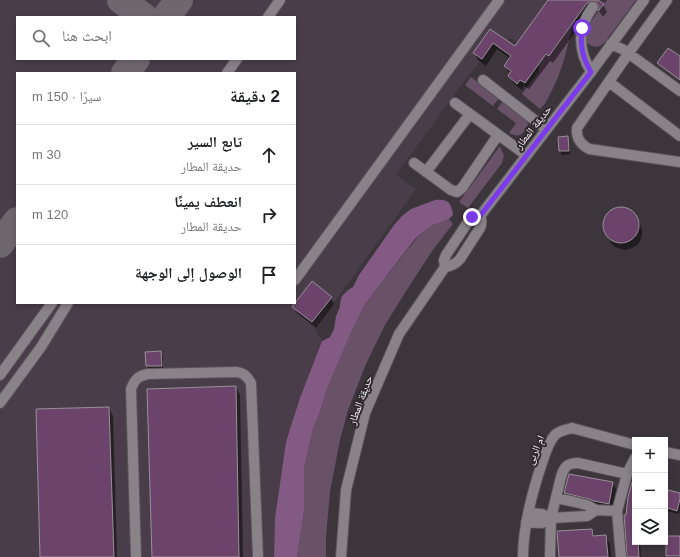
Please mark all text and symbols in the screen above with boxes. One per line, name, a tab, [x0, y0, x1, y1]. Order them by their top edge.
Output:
search box	[16, 16, 296, 60]
route start	[573, 19, 591, 37]
icon: search	[30, 27, 52, 49]
text: ابحث هنا	[62, 27, 112, 44]
text: 2 دقيقة	[230, 87, 280, 106]
text: سيرًا · 150 m	[32, 89, 101, 104]
street label: حديقة المطار	[512, 103, 554, 152]
text: تابع السير	[188, 133, 242, 150]
icon: ahead	[258, 144, 280, 166]
text: 30 m	[32, 147, 61, 162]
text: حديقة المطار	[181, 159, 242, 174]
text: انعطف يمينًا	[174, 193, 242, 210]
icon: right	[258, 204, 280, 226]
text: 120 m	[32, 207, 68, 222]
route end	[463, 208, 481, 226]
text: حديقة المطار	[181, 219, 242, 234]
text: الوصول إلى الوجهة	[135, 264, 242, 281]
icon: arrive	[258, 264, 280, 286]
street label: حديقة المطار	[345, 374, 375, 427]
street label: ام الربى	[523, 433, 548, 467]
map controls	[632, 437, 668, 545]
button: +	[632, 437, 668, 473]
button: −	[632, 473, 668, 509]
button: layers	[632, 509, 668, 545]

